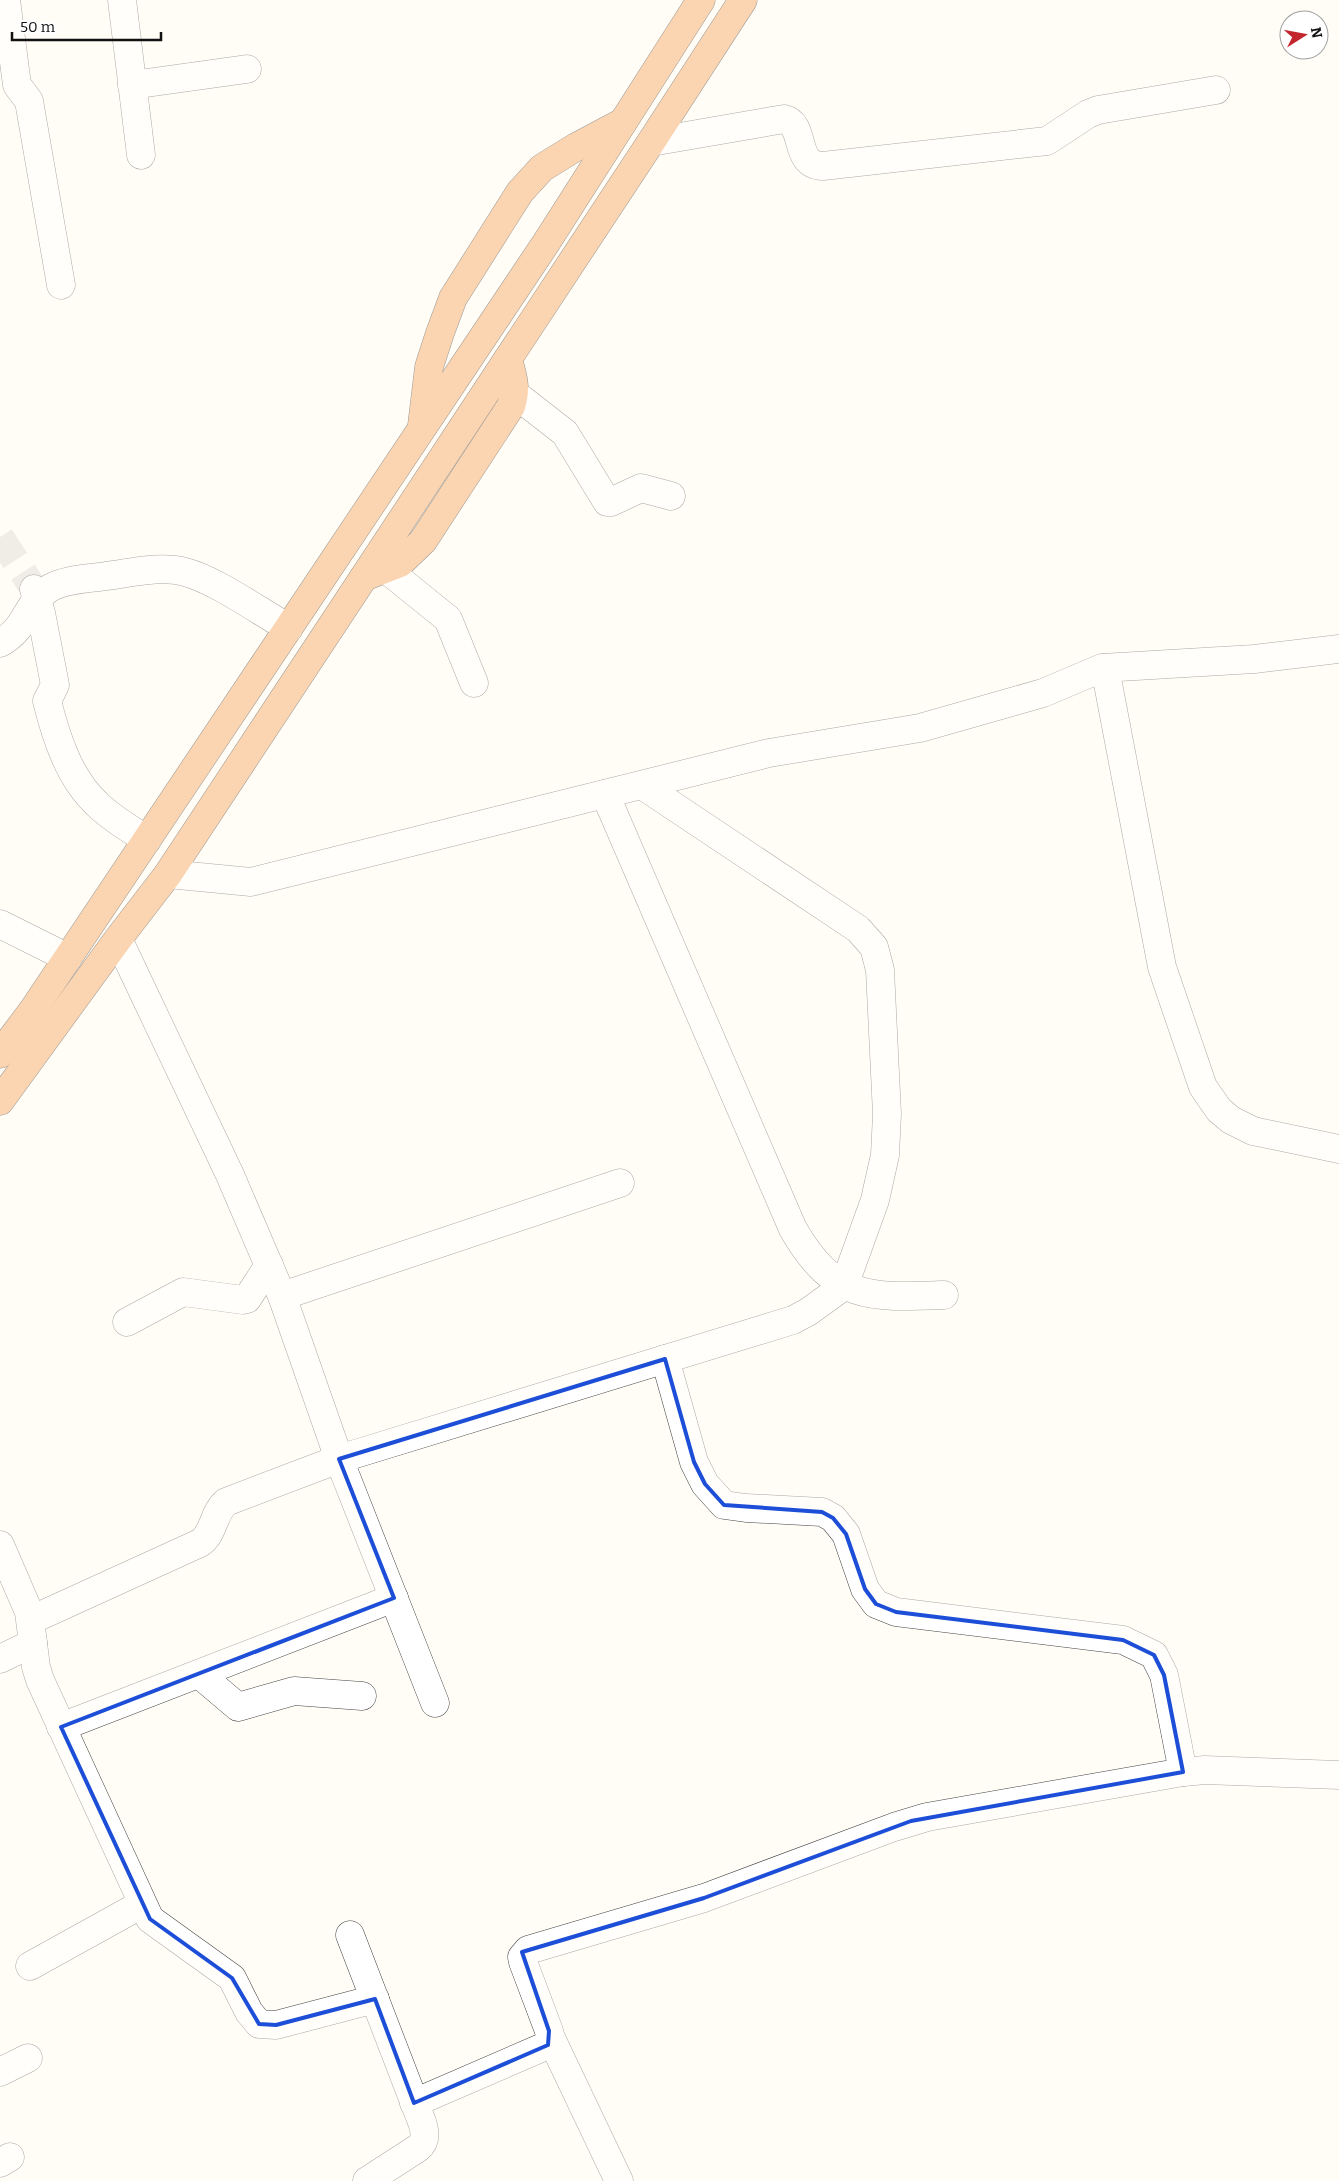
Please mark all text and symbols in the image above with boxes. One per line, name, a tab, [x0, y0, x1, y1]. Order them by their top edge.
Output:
scale bar	[12, 10, 161, 42]
north arrow	[1279, 10, 1329, 60]
text: 50 m	[20, 18, 56, 36]
text: N	[1307, 26, 1326, 40]

